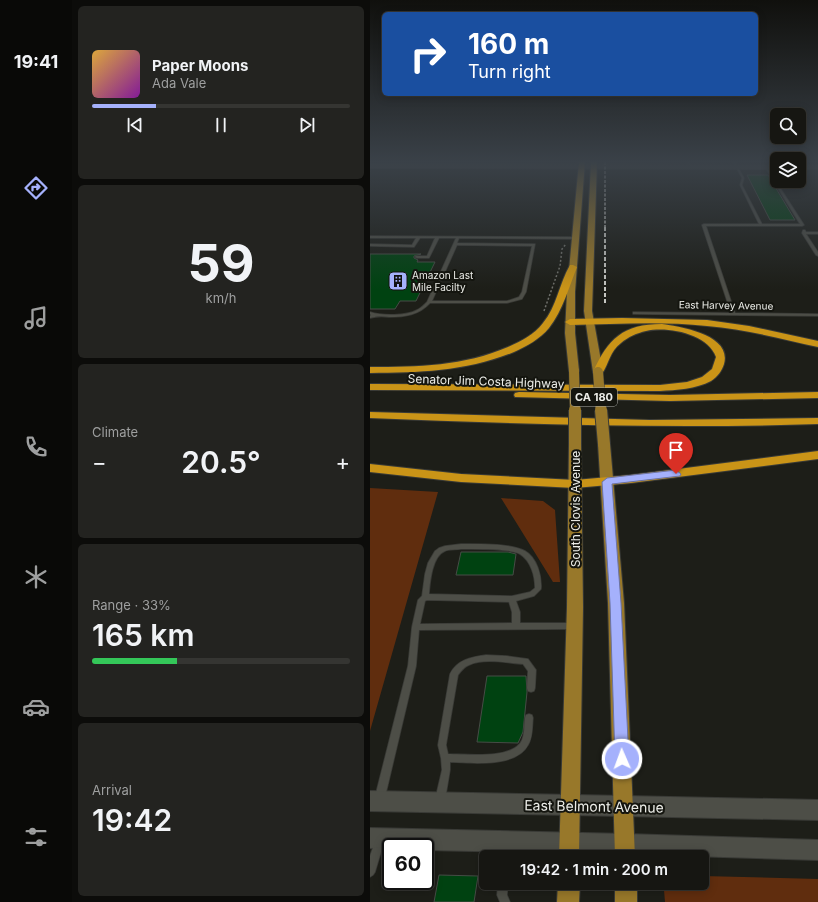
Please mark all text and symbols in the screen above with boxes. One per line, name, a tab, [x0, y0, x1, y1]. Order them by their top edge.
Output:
text: 160 m	[468, 27, 549, 61]
icon: right	[402, 28, 454, 80]
text: 19:41	[14, 51, 58, 72]
text: Paper Moons	[152, 56, 248, 75]
text: Turn right	[468, 61, 551, 82]
text: Ada Vale	[152, 75, 206, 91]
map controls	[770, 108, 806, 188]
button: search	[770, 108, 806, 144]
icon: previous	[124, 114, 146, 136]
icon: pause	[210, 114, 232, 136]
icon: next	[296, 114, 318, 136]
button: layers	[770, 152, 806, 188]
icon: directions	[22, 174, 50, 202]
text: 59	[187, 232, 255, 295]
place label: Amazon Last Mile Facilty	[412, 269, 474, 293]
building icon: Amazon Last Mile Facilty	[387, 270, 409, 292]
text: km/h	[206, 290, 236, 306]
street label: East Harvey Avenue	[679, 298, 774, 312]
icon: music	[22, 304, 50, 332]
street label: Senator Jim Costa Highway	[407, 371, 565, 391]
road number: CA 180	[571, 388, 617, 406]
text: Climate	[92, 424, 138, 440]
icon: phone	[22, 433, 50, 461]
pin	[659, 433, 693, 474]
icon: arrive	[665, 439, 687, 461]
text: 20.5°	[181, 444, 261, 480]
text: −	[92, 449, 107, 475]
text: +	[335, 449, 350, 475]
street label: South Clovis Avenue	[568, 451, 583, 567]
icon: climate	[22, 563, 50, 591]
text: Range · 33%	[92, 597, 171, 613]
text: 165 km	[92, 617, 194, 653]
icon: car	[22, 693, 50, 721]
position arrow	[601, 738, 643, 780]
text: Arrival	[92, 782, 132, 798]
street label: East Belmont Avenue	[524, 796, 664, 816]
text: 19:42	[92, 802, 172, 838]
icon: filters	[22, 823, 50, 851]
speed limit sign: 60	[382, 838, 434, 890]
text: 19:42 · 1 min · 200 m	[520, 860, 668, 879]

